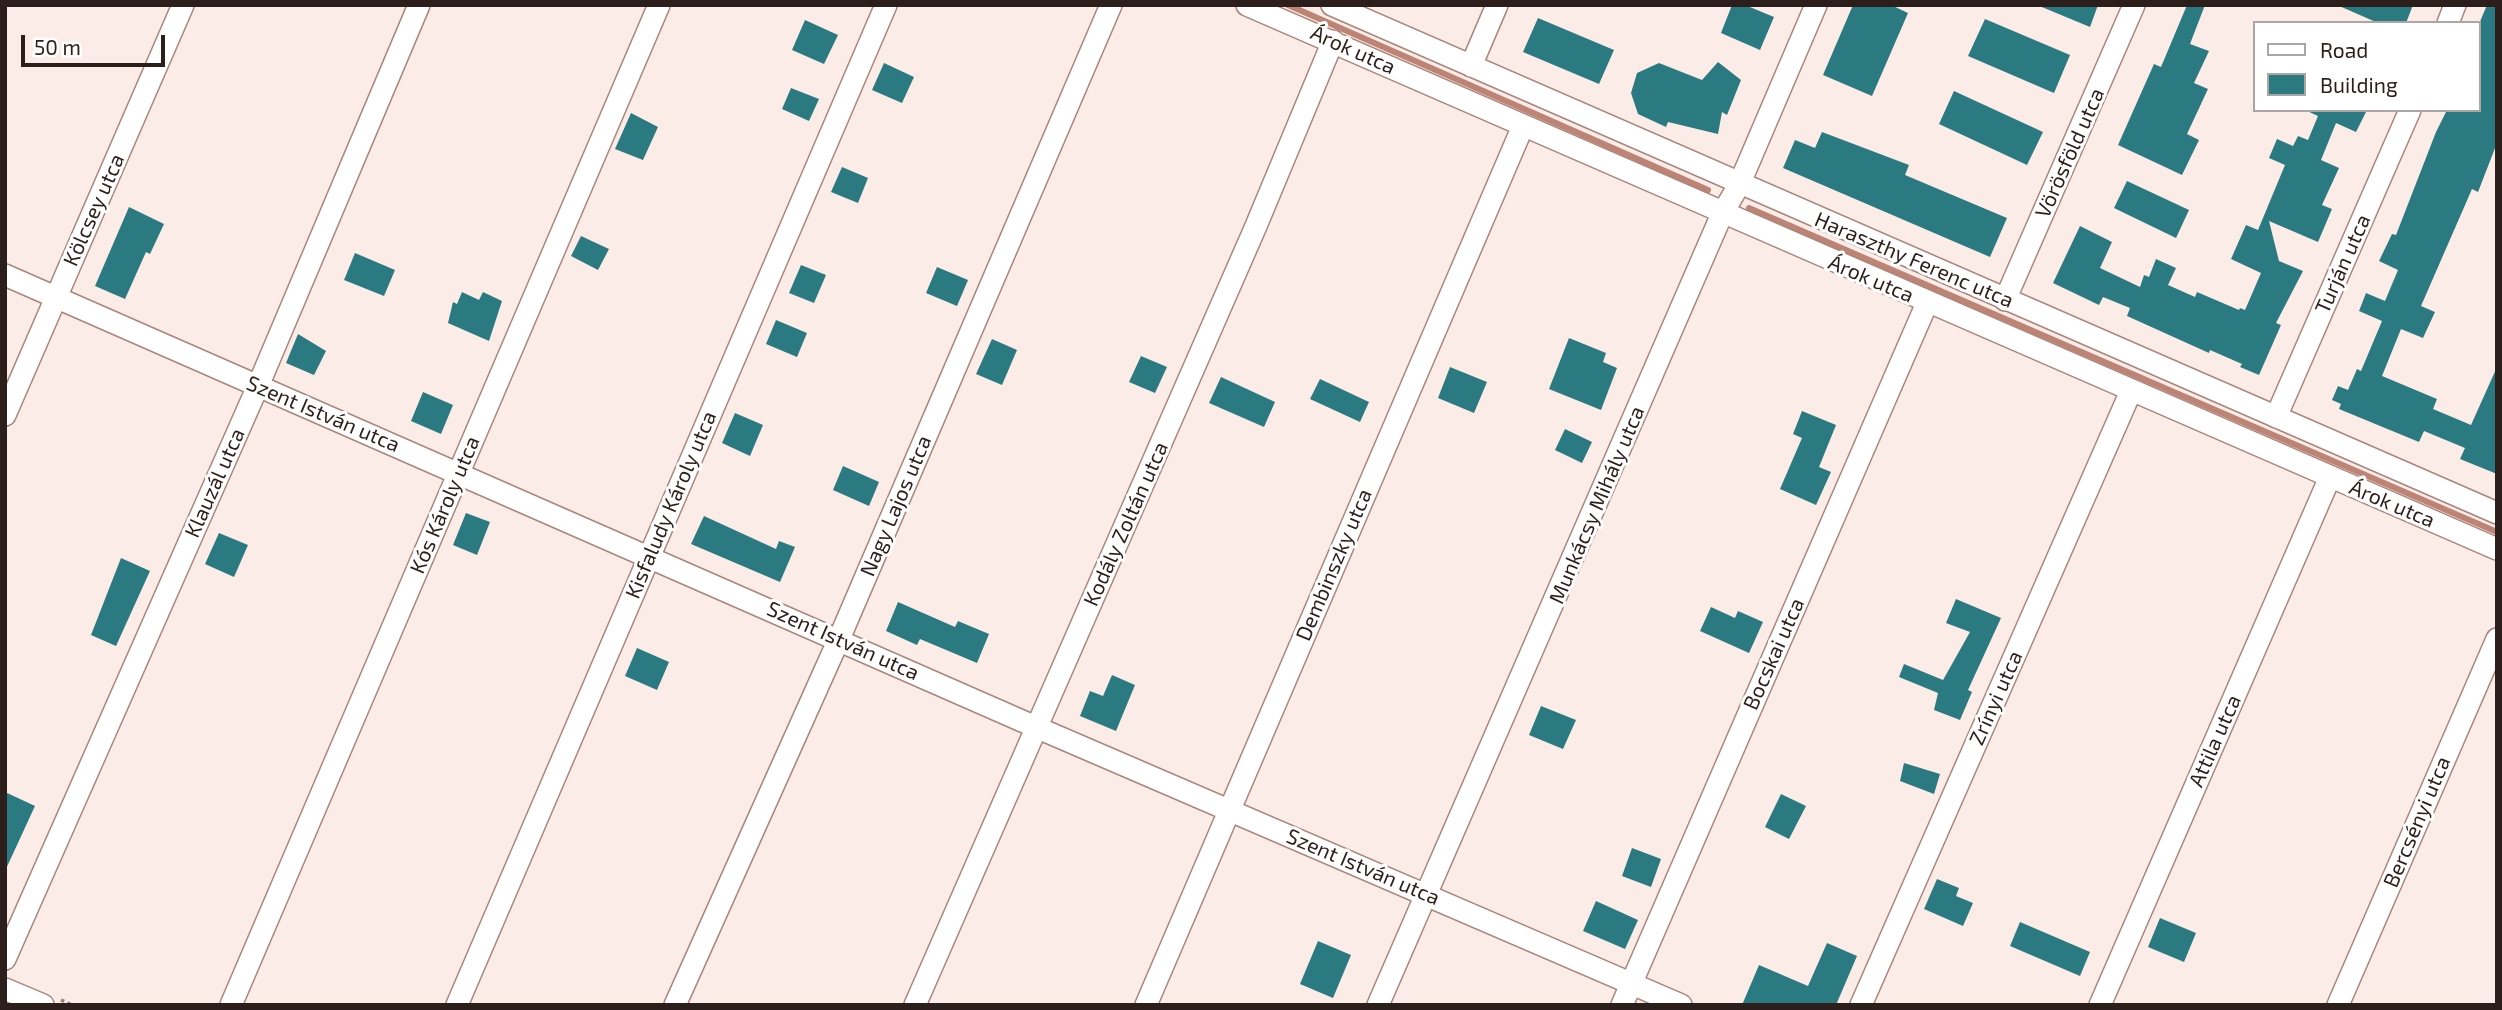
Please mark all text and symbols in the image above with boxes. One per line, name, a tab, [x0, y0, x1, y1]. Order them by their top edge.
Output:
street label: Árok utca	[1307, 20, 1399, 80]
scale bar	[24, 21, 168, 65]
legend	[2254, 21, 2481, 112]
text: 50 m	[34, 34, 81, 59]
text: Road	[2320, 37, 2368, 62]
text: Building	[2320, 72, 2398, 97]
street label: Vörösföld utca	[2030, 84, 2110, 222]
street label: Kölcsey utca	[58, 150, 130, 270]
street label: Haraszthy Ferenc utca	[1811, 207, 2017, 313]
street label: Turján utca	[2310, 210, 2376, 318]
street label: Árok utca	[1825, 250, 1917, 308]
street label: Szent István utca	[243, 370, 403, 458]
street label: Munkácsy Mihály utca	[1544, 402, 1650, 608]
street label: Kisfaludy Károly utca	[620, 407, 722, 603]
street label: Klauzál utca	[180, 424, 250, 542]
street label: Nagy Lajos utca	[855, 432, 937, 580]
street label: Kós Károly utca	[405, 433, 485, 577]
street label: Kodály Zoltán utca	[1078, 438, 1174, 610]
street label: Árok utca	[2346, 475, 2438, 533]
street label: Dembinszky utca	[1291, 485, 1377, 645]
street label: Bocskai utca	[1738, 594, 1810, 714]
street label: Szent István utca	[763, 596, 923, 686]
street label: Zrínyi utca	[1964, 647, 2028, 749]
street label: Attila utca	[2184, 691, 2246, 791]
street label: Bercsényi utca	[2378, 753, 2456, 891]
street label: Szent István utca	[1283, 823, 1443, 911]

